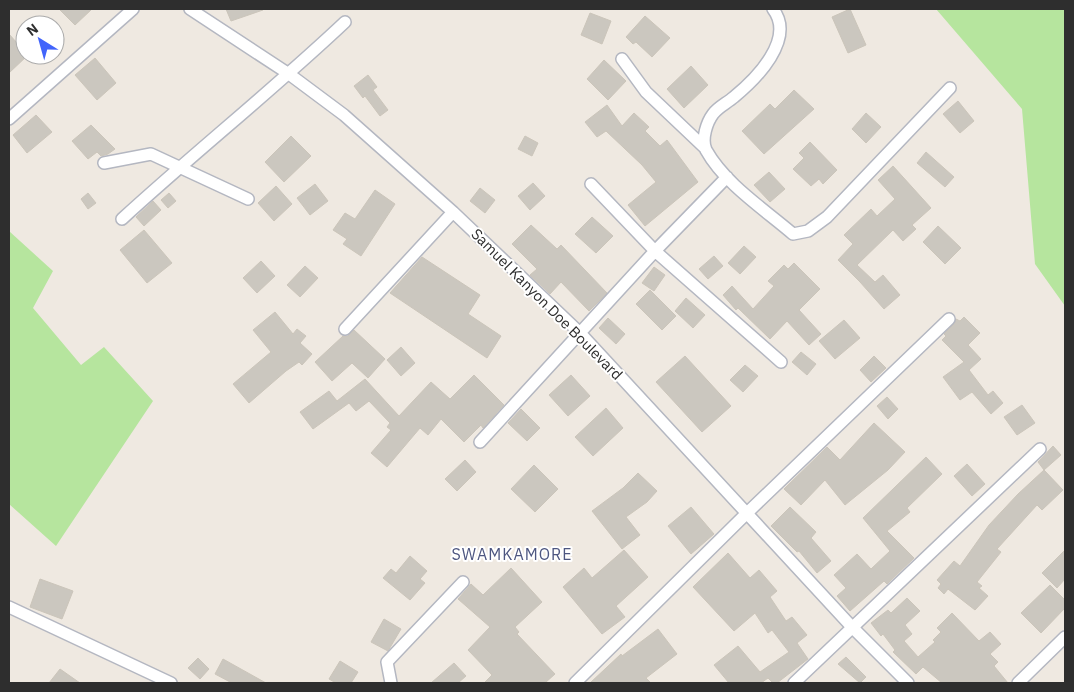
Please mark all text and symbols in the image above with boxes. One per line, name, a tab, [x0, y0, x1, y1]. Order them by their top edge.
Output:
north arrow	[15, 15, 65, 65]
text: N	[23, 19, 42, 40]
street label: Samuel Kanyon Doe Boulevard	[467, 224, 627, 384]
district label: SWAMKAMORE	[451, 544, 573, 564]

